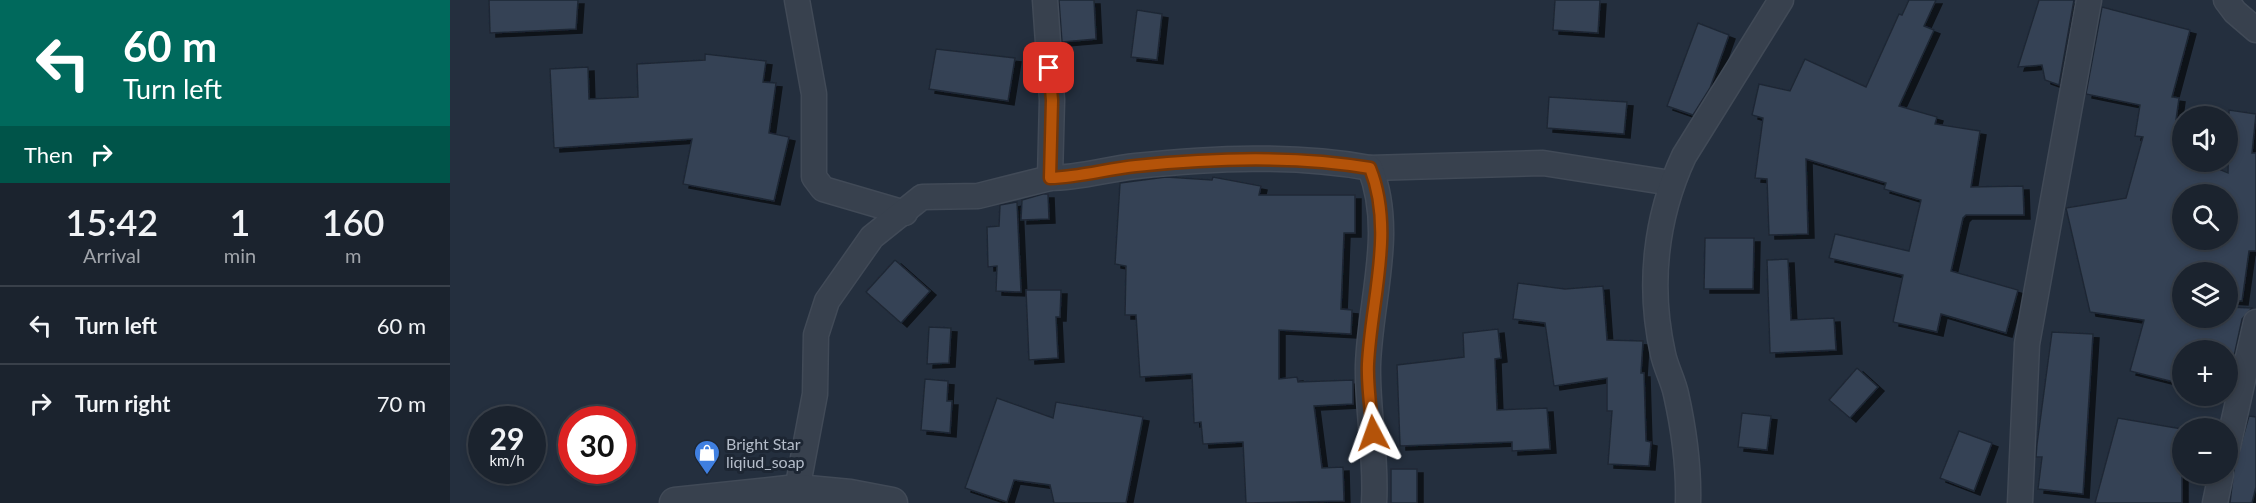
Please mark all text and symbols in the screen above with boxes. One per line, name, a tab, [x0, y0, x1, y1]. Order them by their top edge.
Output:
text: 60 m	[123, 21, 217, 71]
icon: left	[24, 24, 102, 102]
pin	[1023, 42, 1074, 93]
icon: arrive	[1032, 51, 1065, 84]
text: Turn left	[123, 72, 222, 105]
map controls	[2172, 106, 2238, 484]
button: sound	[2172, 106, 2238, 172]
icon: right	[85, 138, 118, 171]
text: Then	[24, 141, 73, 168]
button: search	[2172, 184, 2238, 250]
text: 15:42	[66, 200, 158, 244]
text: 1	[230, 200, 250, 244]
text: 160	[322, 200, 384, 244]
text: Arrival	[83, 243, 141, 267]
text: min	[224, 243, 256, 267]
text: m	[345, 243, 361, 267]
button: layers	[2172, 262, 2238, 328]
icon: left	[24, 309, 57, 342]
text: Turn left	[75, 312, 157, 339]
text: 60 m	[377, 312, 426, 339]
button: +	[2172, 340, 2238, 406]
icon: right	[24, 387, 57, 420]
text: Turn right	[75, 390, 170, 417]
text: 70 m	[377, 390, 426, 417]
position arrow	[1341, 401, 1405, 465]
speed limit sign: 30	[558, 406, 636, 484]
button: −	[2172, 418, 2238, 484]
text: 29	[490, 420, 524, 456]
place label: Bright Star liqiud_soap	[726, 434, 805, 471]
shop icon: Bright Star liqiud_soap	[692, 438, 722, 476]
text: km/h	[489, 451, 525, 469]

